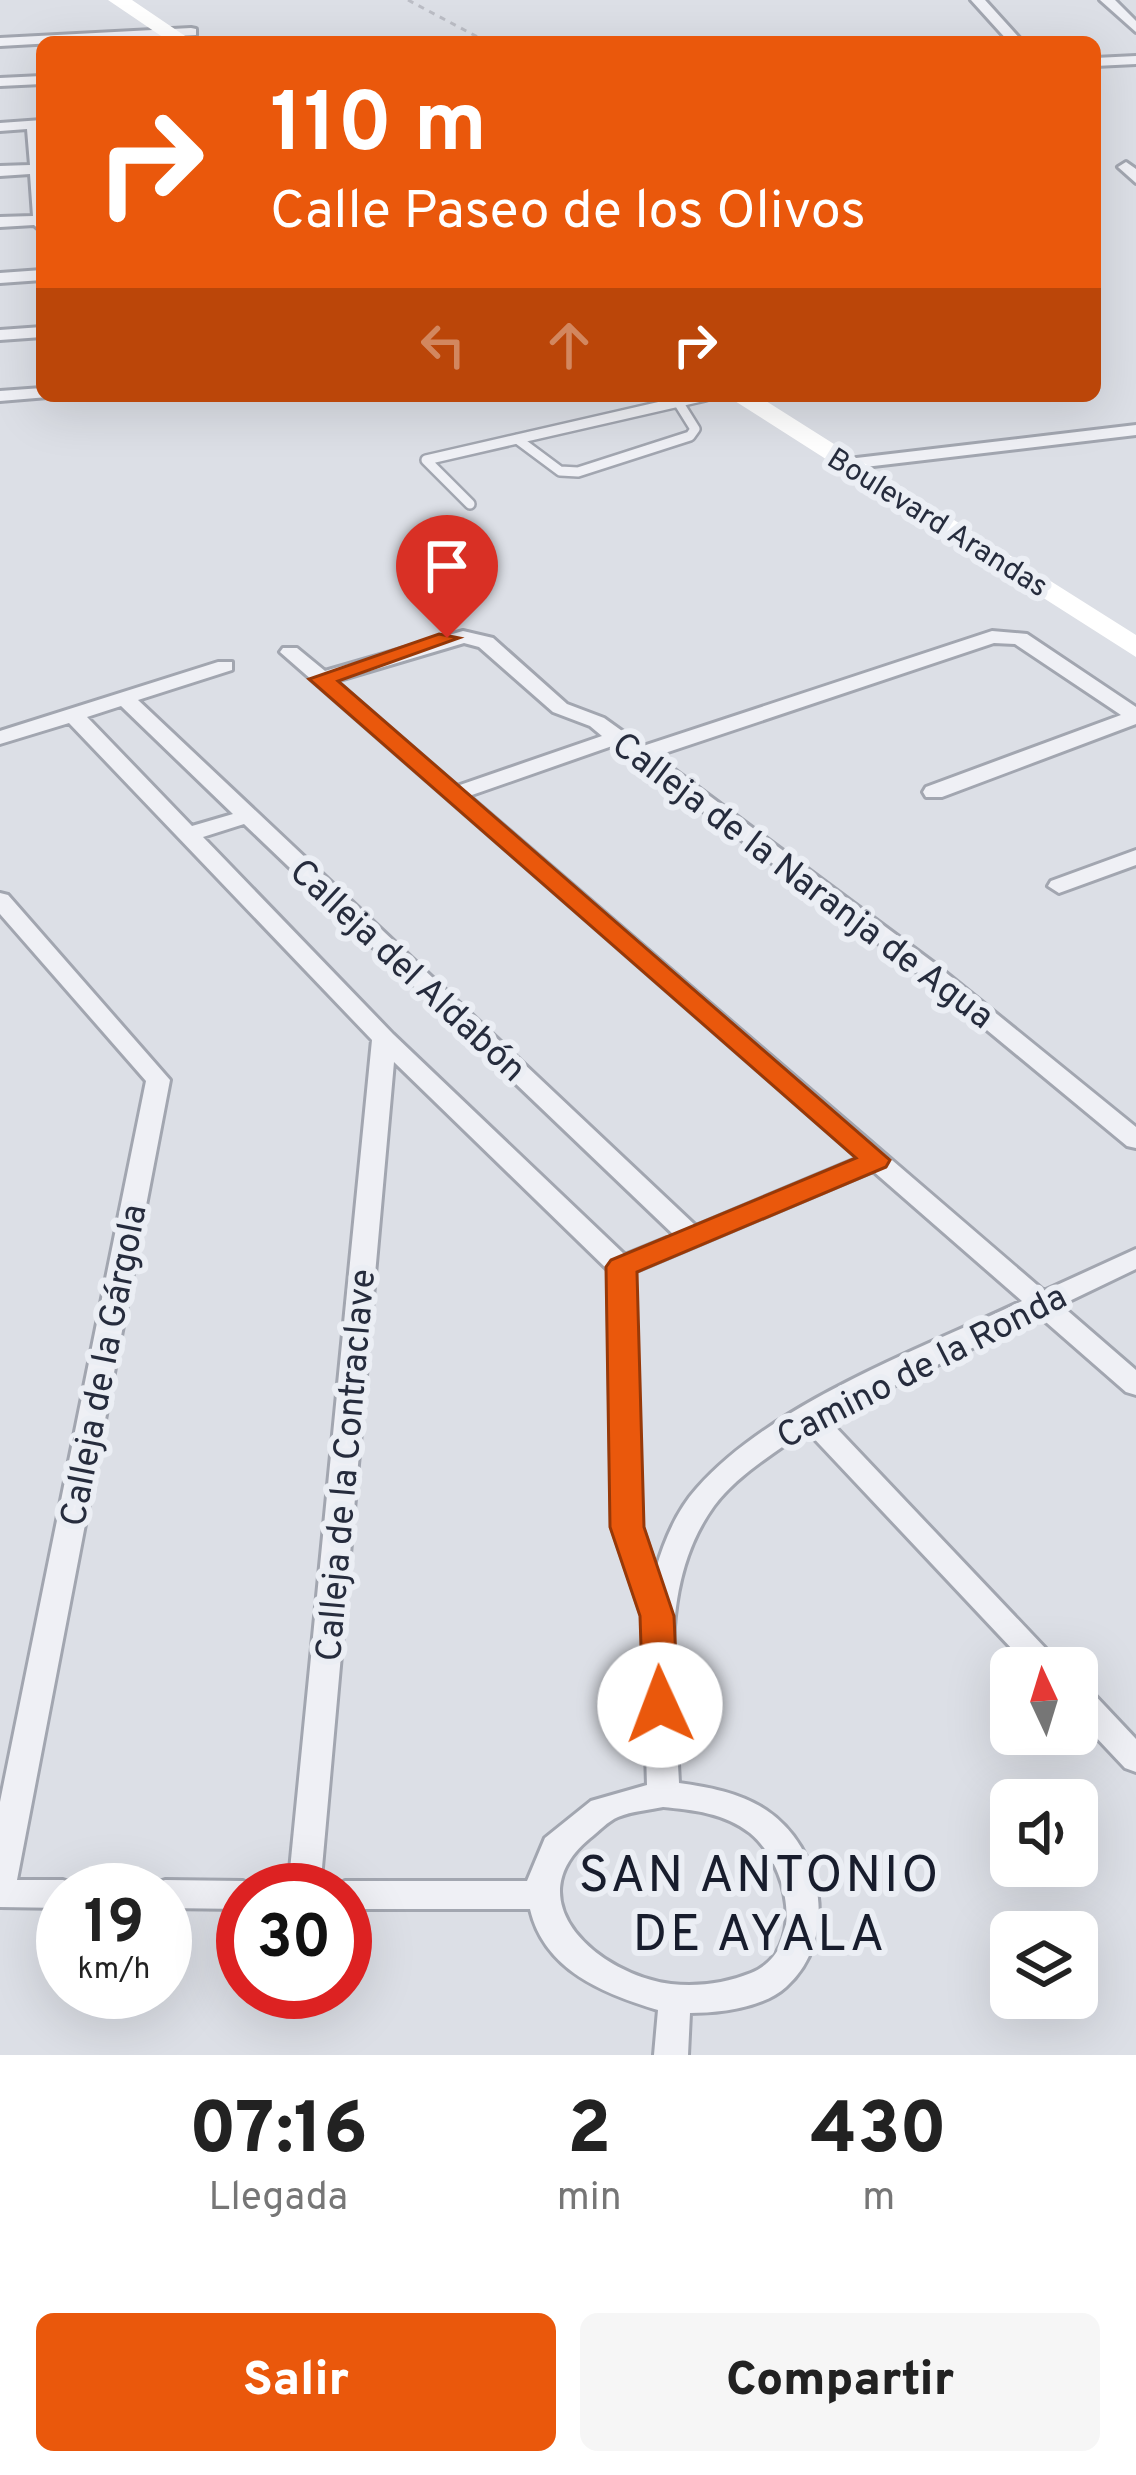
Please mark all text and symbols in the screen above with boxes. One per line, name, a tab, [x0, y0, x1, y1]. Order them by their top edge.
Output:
text: 110 m	[270, 75, 487, 181]
icon: right	[72, 84, 228, 240]
text: Calle Paseo de los Olivos	[270, 179, 866, 248]
icon: left	[410, 312, 476, 378]
icon: ahead	[536, 312, 602, 378]
icon: right	[662, 312, 728, 378]
street label: Boulevard Arandas	[820, 441, 1054, 607]
pin	[396, 515, 498, 638]
icon: arrive	[414, 533, 480, 599]
street label: Calleja de la Naranja de Agua	[601, 723, 1002, 1041]
street label: Calleja del Aldabón	[278, 850, 534, 1094]
street label: Calleja de la Gárgola	[52, 1201, 160, 1531]
street label: Calleja de la Contraclave	[308, 1267, 388, 1664]
street label: Camino de la Ronda	[770, 1276, 1076, 1462]
position arrow	[597, 1642, 723, 1768]
north arrow	[990, 1647, 1098, 1755]
map controls	[990, 1647, 1098, 2019]
button: sound	[990, 1779, 1098, 1887]
district label: SAN ANTONIO DE AYALA	[579, 1846, 942, 1970]
speed limit sign: 30	[216, 1863, 372, 2019]
text: 19	[84, 1888, 144, 1964]
button: layers	[990, 1911, 1098, 2019]
text: km/h	[78, 1952, 150, 1989]
text: 07:16	[189, 2087, 368, 2179]
text: 2	[567, 2087, 611, 2179]
text: 430	[811, 2087, 947, 2179]
text: Llegada	[209, 2175, 348, 2224]
text: min	[557, 2175, 622, 2224]
text: m	[862, 2175, 895, 2224]
button: Salir	[36, 2313, 556, 2451]
button: Compartir	[580, 2313, 1100, 2451]

